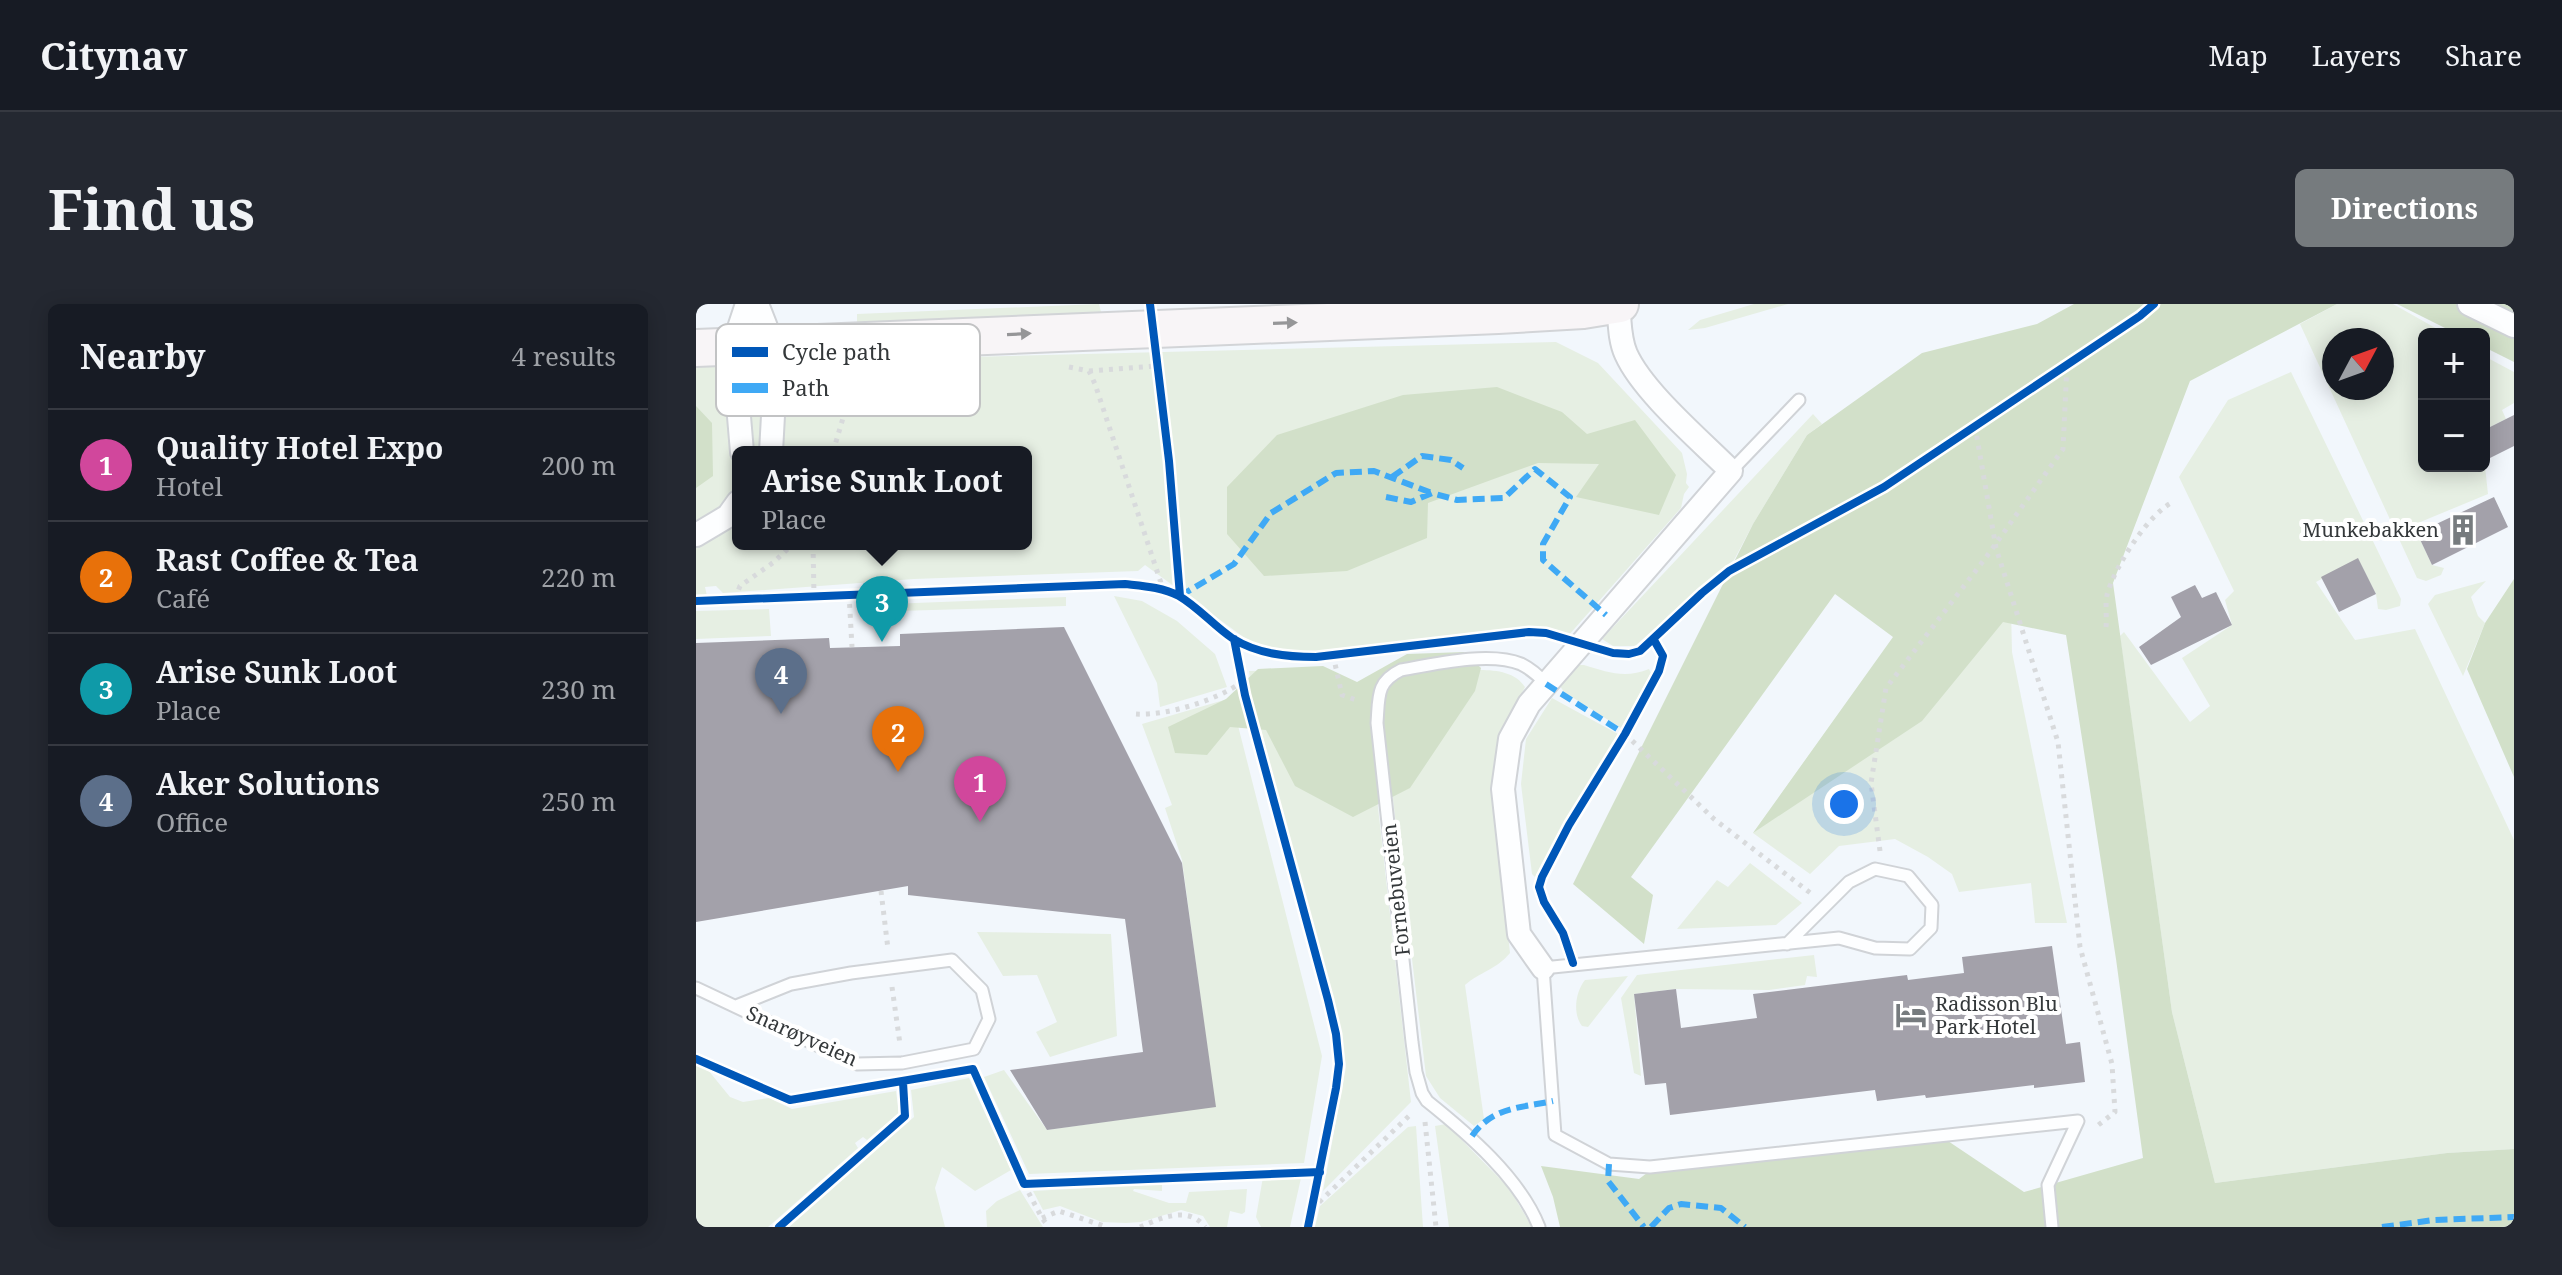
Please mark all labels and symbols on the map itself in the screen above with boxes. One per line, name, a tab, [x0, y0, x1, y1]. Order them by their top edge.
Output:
one-way arrow	[1273, 317, 1298, 330]
legend	[716, 324, 980, 416]
one-way arrow	[1007, 328, 1032, 341]
north arrow	[2322, 328, 2394, 400]
text: Cycle path	[782, 336, 891, 366]
text: Path	[782, 372, 829, 402]
building icon: Munkebakken	[2446, 513, 2480, 547]
place label: Munkebakken	[2303, 516, 2439, 543]
pin: 3	[856, 576, 908, 642]
pin: 4	[755, 648, 807, 714]
pin: 2	[872, 706, 924, 772]
pin: 1	[954, 756, 1006, 822]
your location	[1824, 784, 1864, 824]
street label: Fornebuveien	[1375, 822, 1416, 958]
place label: Radisson Blu Park Hotel	[1935, 990, 2058, 1040]
hotel icon: Radisson Blu Park Hotel	[1894, 998, 1928, 1032]
street label: Snarøyveien	[742, 999, 862, 1072]

